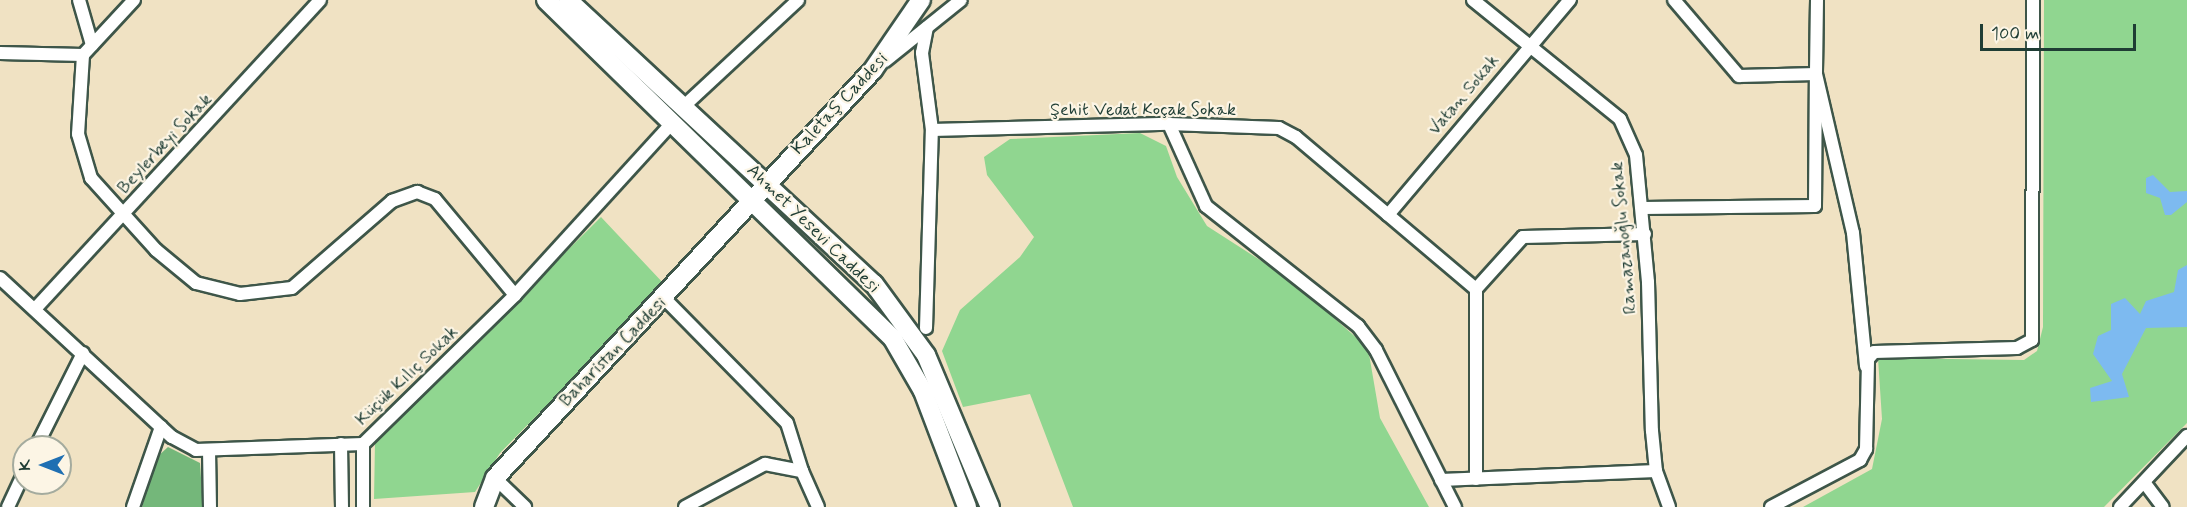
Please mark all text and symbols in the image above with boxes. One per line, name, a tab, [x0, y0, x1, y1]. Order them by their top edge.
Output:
scale bar	[1983, 12, 2139, 50]
text: 100 m	[1991, 22, 2039, 46]
street label: Kaletaş Caddesi	[787, 49, 893, 159]
street label: Vatan Sokak	[1424, 50, 1504, 140]
street label: Beylerbeyi Sokak	[113, 89, 217, 199]
street label: Şehit Vedat Koçak Sokak	[1048, 99, 1238, 121]
street label: Ahmet Yesevi Caddesi	[743, 161, 883, 297]
street label: Ramazanoğlu Sokak	[1607, 161, 1641, 315]
street label: Baharistan Caddesi	[554, 291, 672, 413]
street label: Küçük Kılıç Sokak	[351, 321, 463, 431]
north arrow	[12, 435, 72, 495]
text: K	[15, 459, 36, 471]

